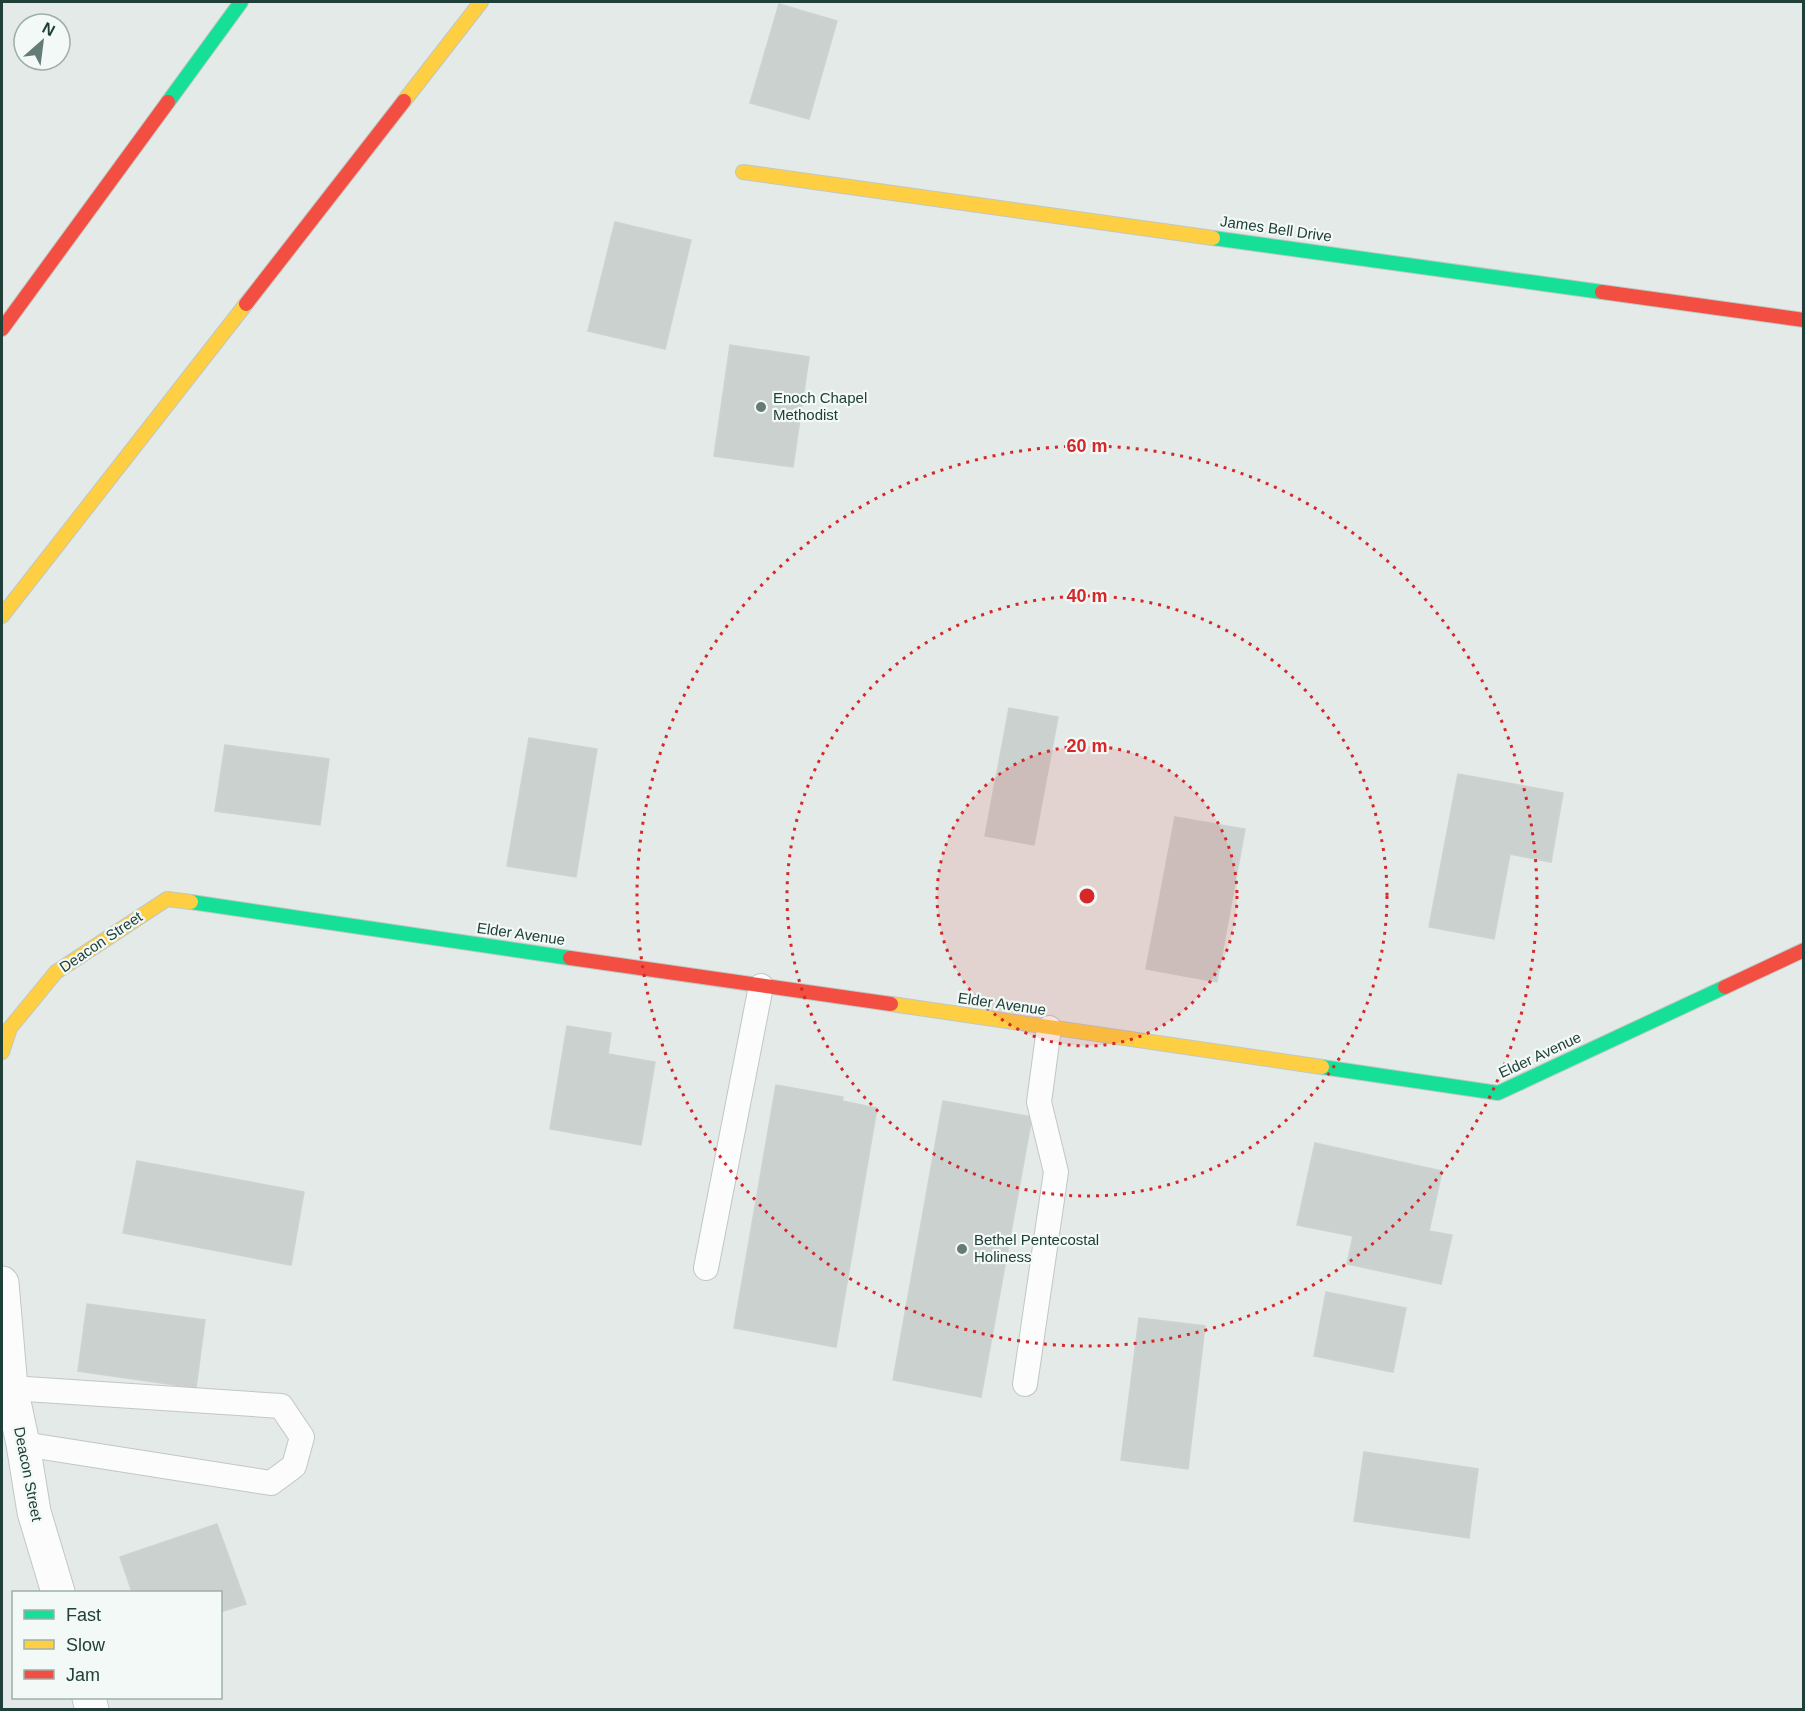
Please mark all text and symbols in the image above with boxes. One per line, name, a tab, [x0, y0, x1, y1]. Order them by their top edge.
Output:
north arrow	[12, 12, 72, 72]
text: N	[40, 19, 58, 39]
street label: James Bell Drive	[1219, 212, 1333, 245]
place label: Enoch Chapel Methodist	[773, 389, 867, 423]
marker: Enoch Chapel Methodist	[754, 400, 768, 414]
text: 60 m	[1066, 436, 1108, 456]
text: 40 m	[1066, 586, 1108, 606]
text: 20 m	[1066, 736, 1108, 756]
centre of rings	[1077, 886, 1097, 906]
street label: Deacon Street	[56, 907, 146, 975]
street label: Elder Avenue	[476, 919, 566, 948]
street label: Elder Avenue	[957, 989, 1047, 1018]
street label: Elder Avenue	[1496, 1028, 1584, 1081]
place label: Bethel Pentecostal Holiness	[974, 1231, 1099, 1265]
marker: Bethel Pentecostal Holiness	[955, 1242, 969, 1256]
street label: Deacon Street	[11, 1425, 46, 1523]
legend	[12, 1591, 222, 1699]
text: Fast	[66, 1605, 101, 1625]
text: Slow	[66, 1635, 106, 1655]
text: Jam	[66, 1665, 100, 1685]

